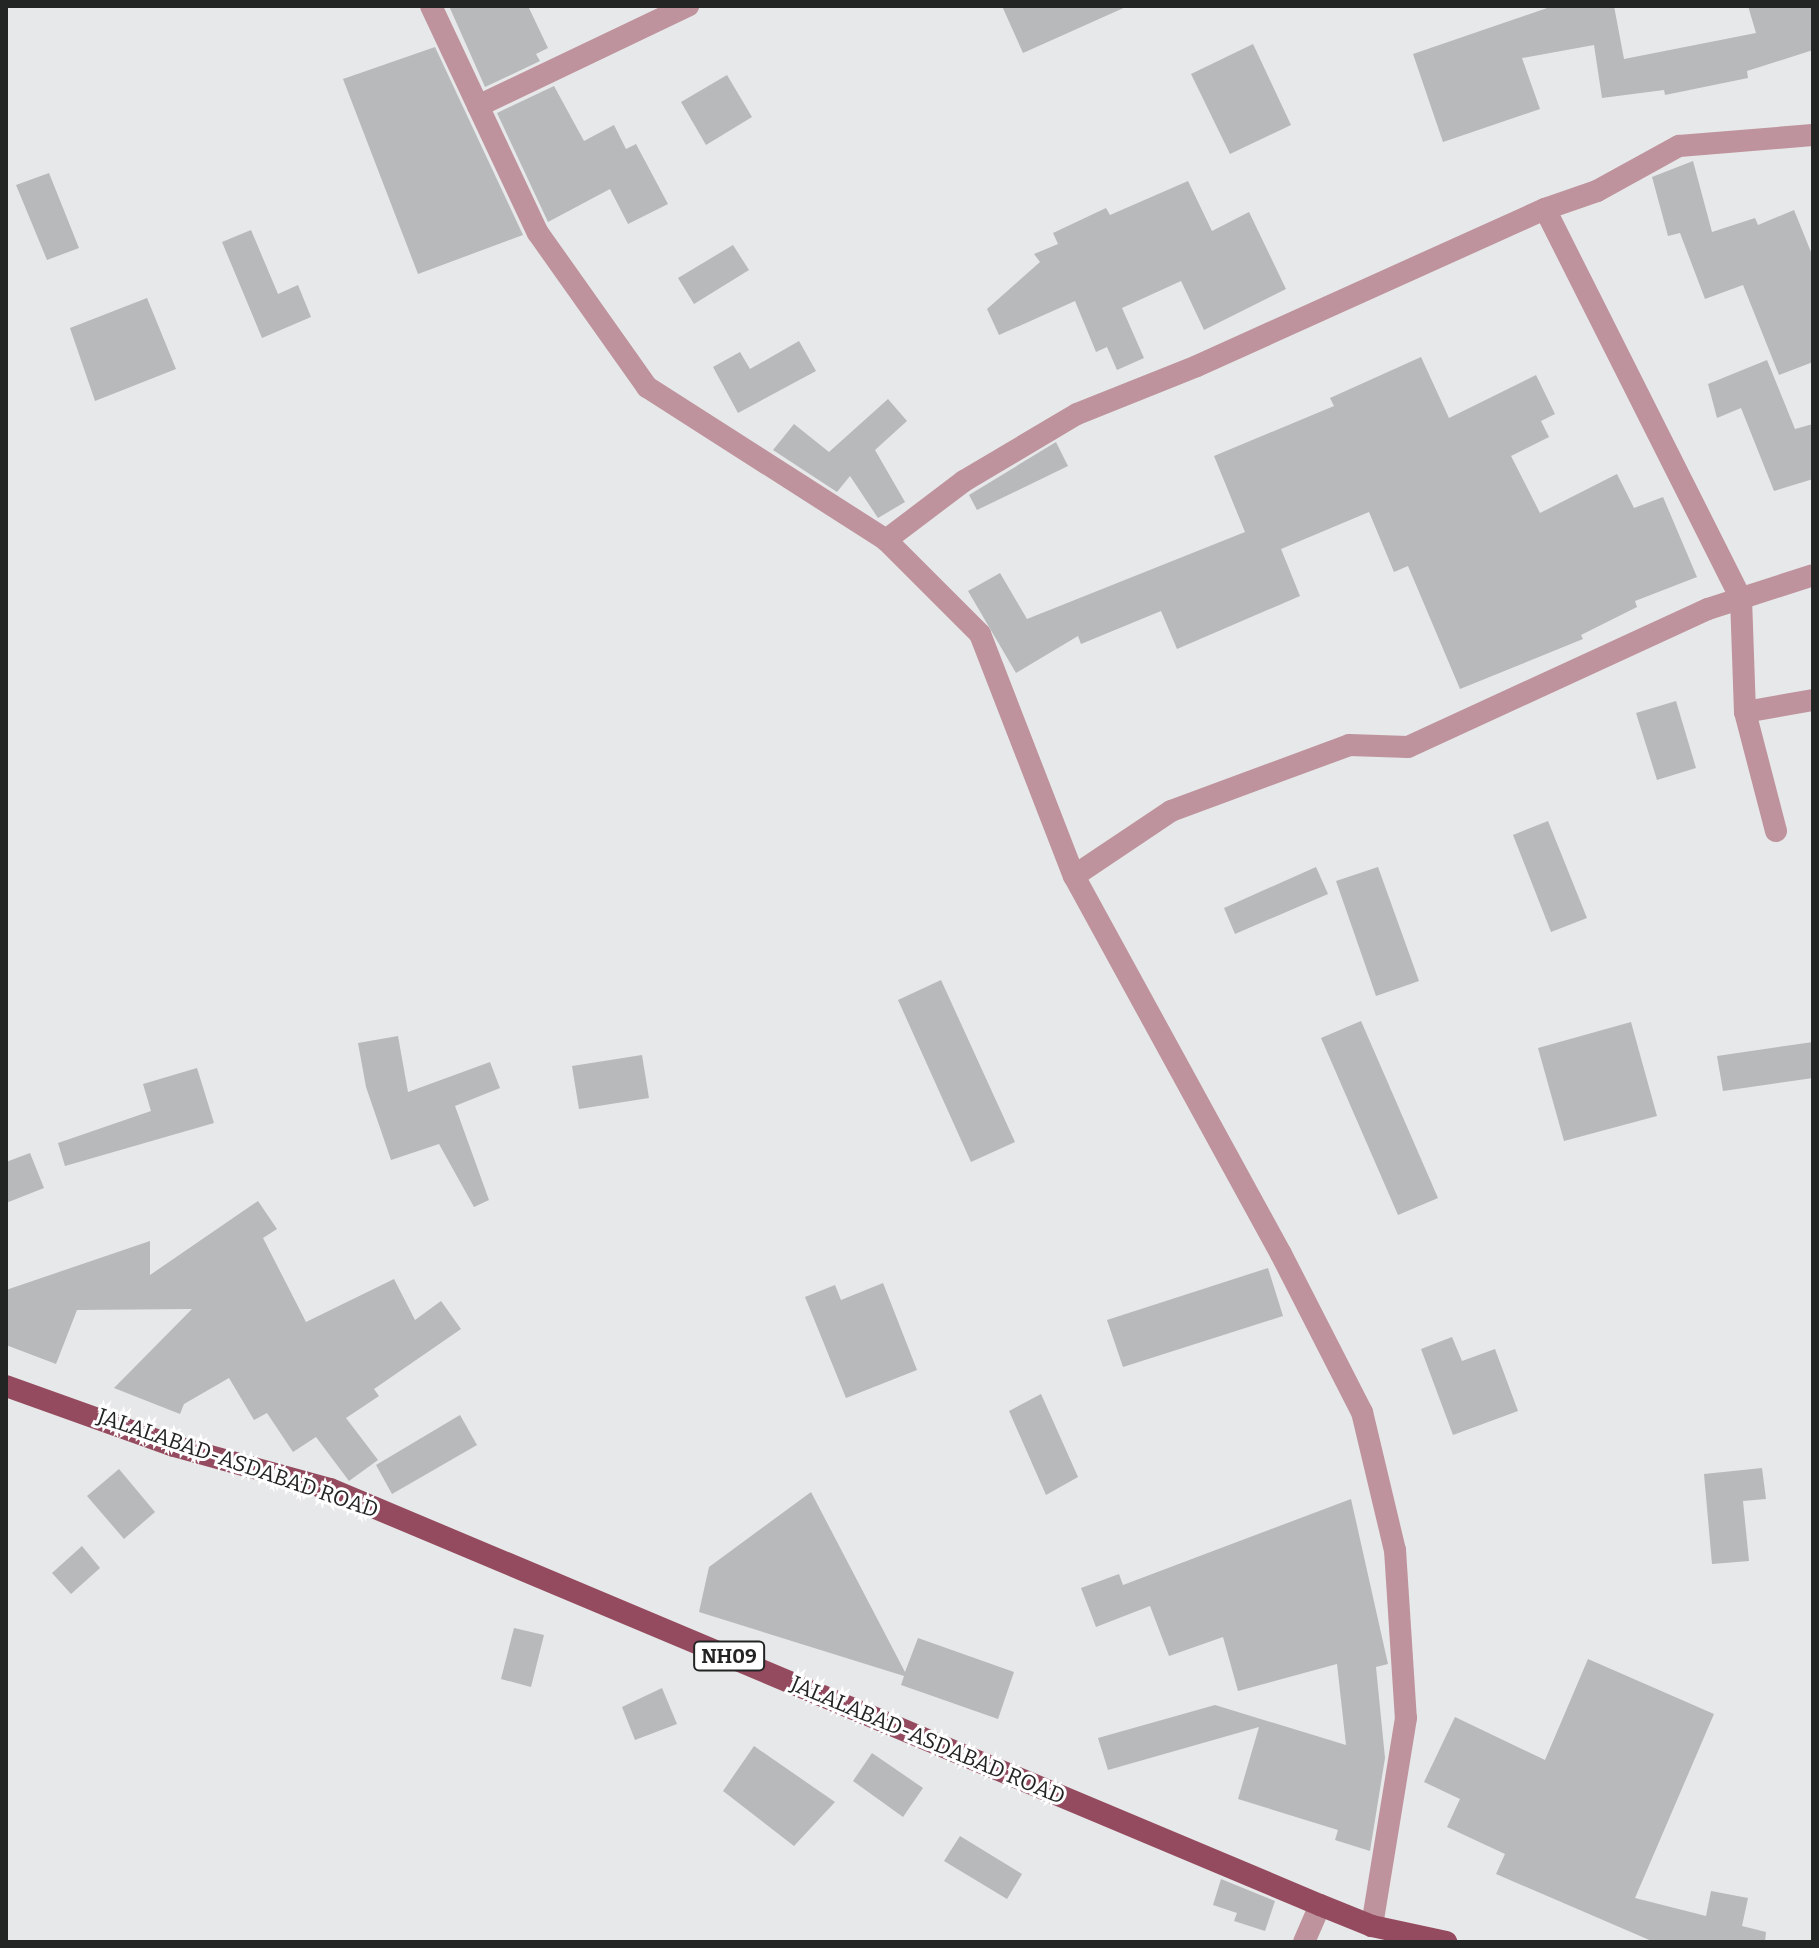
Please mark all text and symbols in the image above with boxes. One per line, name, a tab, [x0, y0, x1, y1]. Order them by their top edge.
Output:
street label: JALALABAD-ASDABAD ROAD	[94, 1402, 382, 1524]
road number: NH09	[693, 1640, 765, 1672]
street label: JALALABAD-ASDABAD ROAD	[787, 1670, 1069, 1810]

